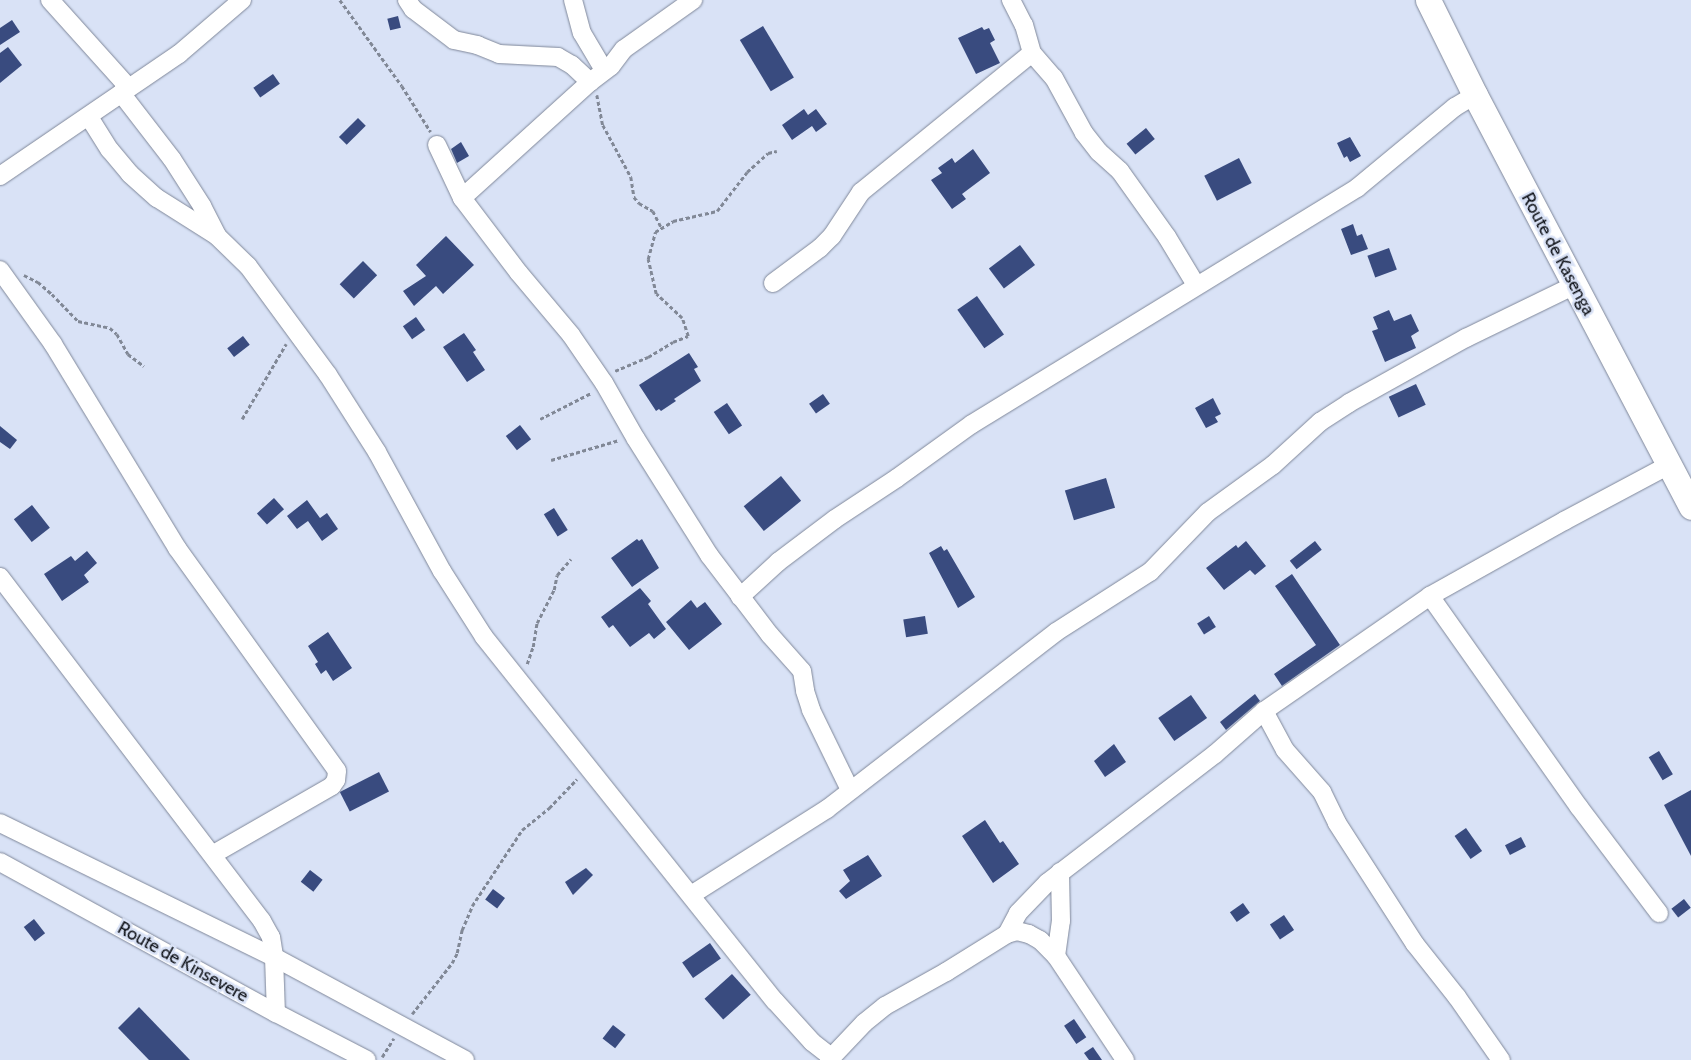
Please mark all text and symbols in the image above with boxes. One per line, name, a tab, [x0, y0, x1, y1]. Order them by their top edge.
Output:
street label: Route de Kasenga	[1517, 189, 1599, 319]
street label: Route de Kinsevere	[114, 917, 252, 1007]

